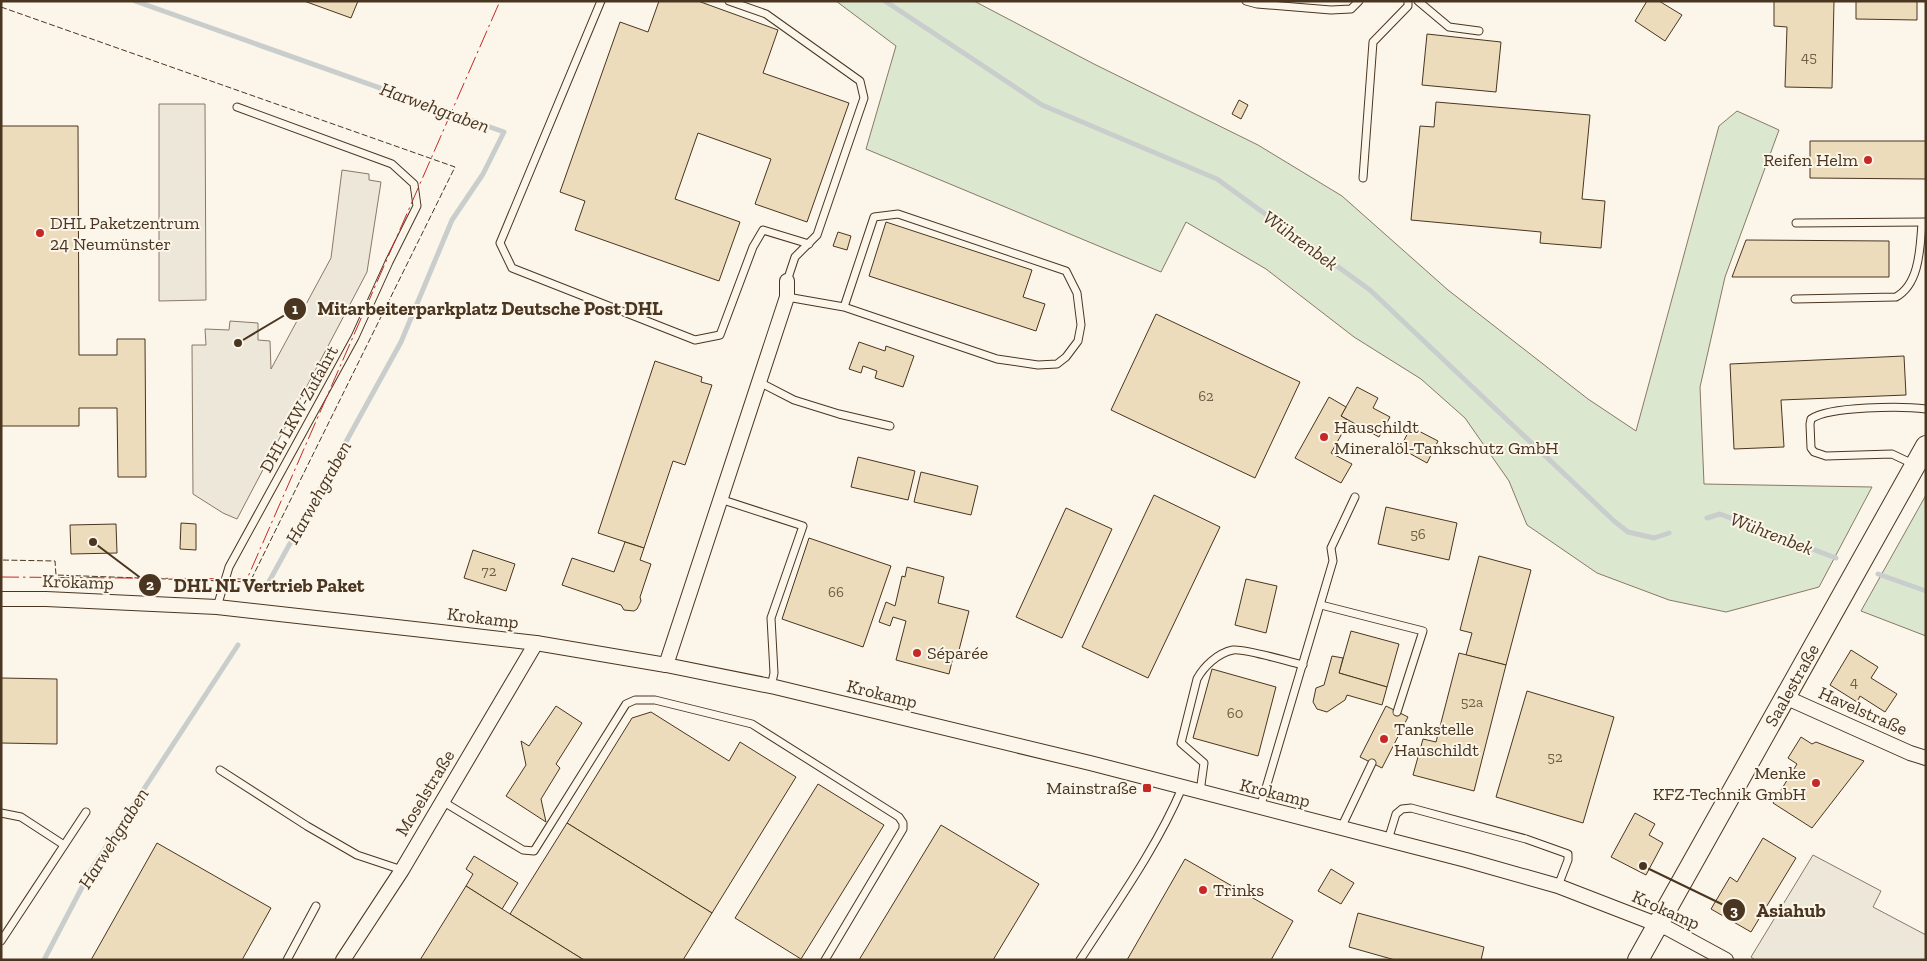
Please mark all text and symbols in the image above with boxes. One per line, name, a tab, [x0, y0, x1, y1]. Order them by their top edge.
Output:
house number: 45	[1801, 48, 1817, 66]
water label: Harwehgraben	[377, 77, 493, 138]
place label: Reifen Helm	[1763, 149, 1858, 171]
marker: Reifen Helm	[1862, 154, 1874, 166]
water label: Wührenbek	[1259, 205, 1343, 275]
place label: DHL Paketzentrum 24 Neumünster	[50, 212, 200, 255]
marker: DHL Paketzentrum 24 Neumünster	[34, 227, 46, 239]
callout: Mitarbeiterparkplatz Deutsche Post DHL	[283, 292, 673, 326]
text: Mitarbeiterparkplatz Deutsche Post DHL	[317, 297, 663, 320]
text: 1	[292, 300, 298, 318]
street label: DHL LKW-Zufahrt	[255, 341, 343, 476]
house number: 62	[1198, 387, 1214, 405]
place label: Hauschildt Mineralöl-Tankschutz GmbH	[1334, 416, 1559, 459]
marker: Hauschildt Mineralöl-Tankschutz GmbH	[1318, 431, 1330, 443]
water label: Harwehgraben	[281, 436, 356, 548]
water label: Wührenbek	[1727, 507, 1817, 560]
house number: 56	[1410, 525, 1426, 543]
house number: 72	[482, 562, 497, 580]
callout: DHL NL Vertrieb Paket	[137, 568, 375, 602]
street label: Krokamp	[42, 570, 114, 594]
text: DHL NL Vertrieb Paket	[174, 574, 365, 597]
text: 2	[146, 576, 154, 594]
house number: 66	[828, 583, 844, 601]
street label: Krokamp	[446, 603, 520, 633]
street label: Saalestraße	[1760, 640, 1824, 730]
place label: Séparée	[927, 642, 988, 664]
marker: Séparée	[911, 647, 923, 659]
house number: 4	[1850, 673, 1858, 691]
street label: Krokamp	[844, 675, 920, 713]
street label: Havelstraße	[1815, 682, 1911, 740]
house number: 52a	[1461, 693, 1483, 711]
house number: 60	[1227, 704, 1243, 722]
place label: Tankstelle Hauschildt	[1394, 718, 1479, 761]
marker: Tankstelle Hauschildt	[1378, 733, 1390, 745]
street label: Moselstraße	[391, 746, 459, 840]
house number: 52	[1547, 748, 1563, 766]
place label: Menke KFZ-Technik GmbH	[1653, 762, 1806, 805]
street label: Krokamp	[1237, 774, 1313, 812]
place label: Mainstraße	[1046, 777, 1137, 799]
marker: Menke KFZ-Technik GmbH	[1810, 777, 1822, 789]
marker: Mainstraße	[1141, 782, 1153, 794]
water label: Harwehgraben	[73, 783, 154, 893]
place label: Trinks	[1213, 879, 1264, 901]
marker: Trinks	[1197, 884, 1209, 896]
street label: Krokamp	[1629, 885, 1703, 935]
callout: Asiahub	[1721, 893, 1836, 927]
text: Asiahub	[1756, 899, 1826, 922]
text: 3	[1730, 902, 1738, 920]

